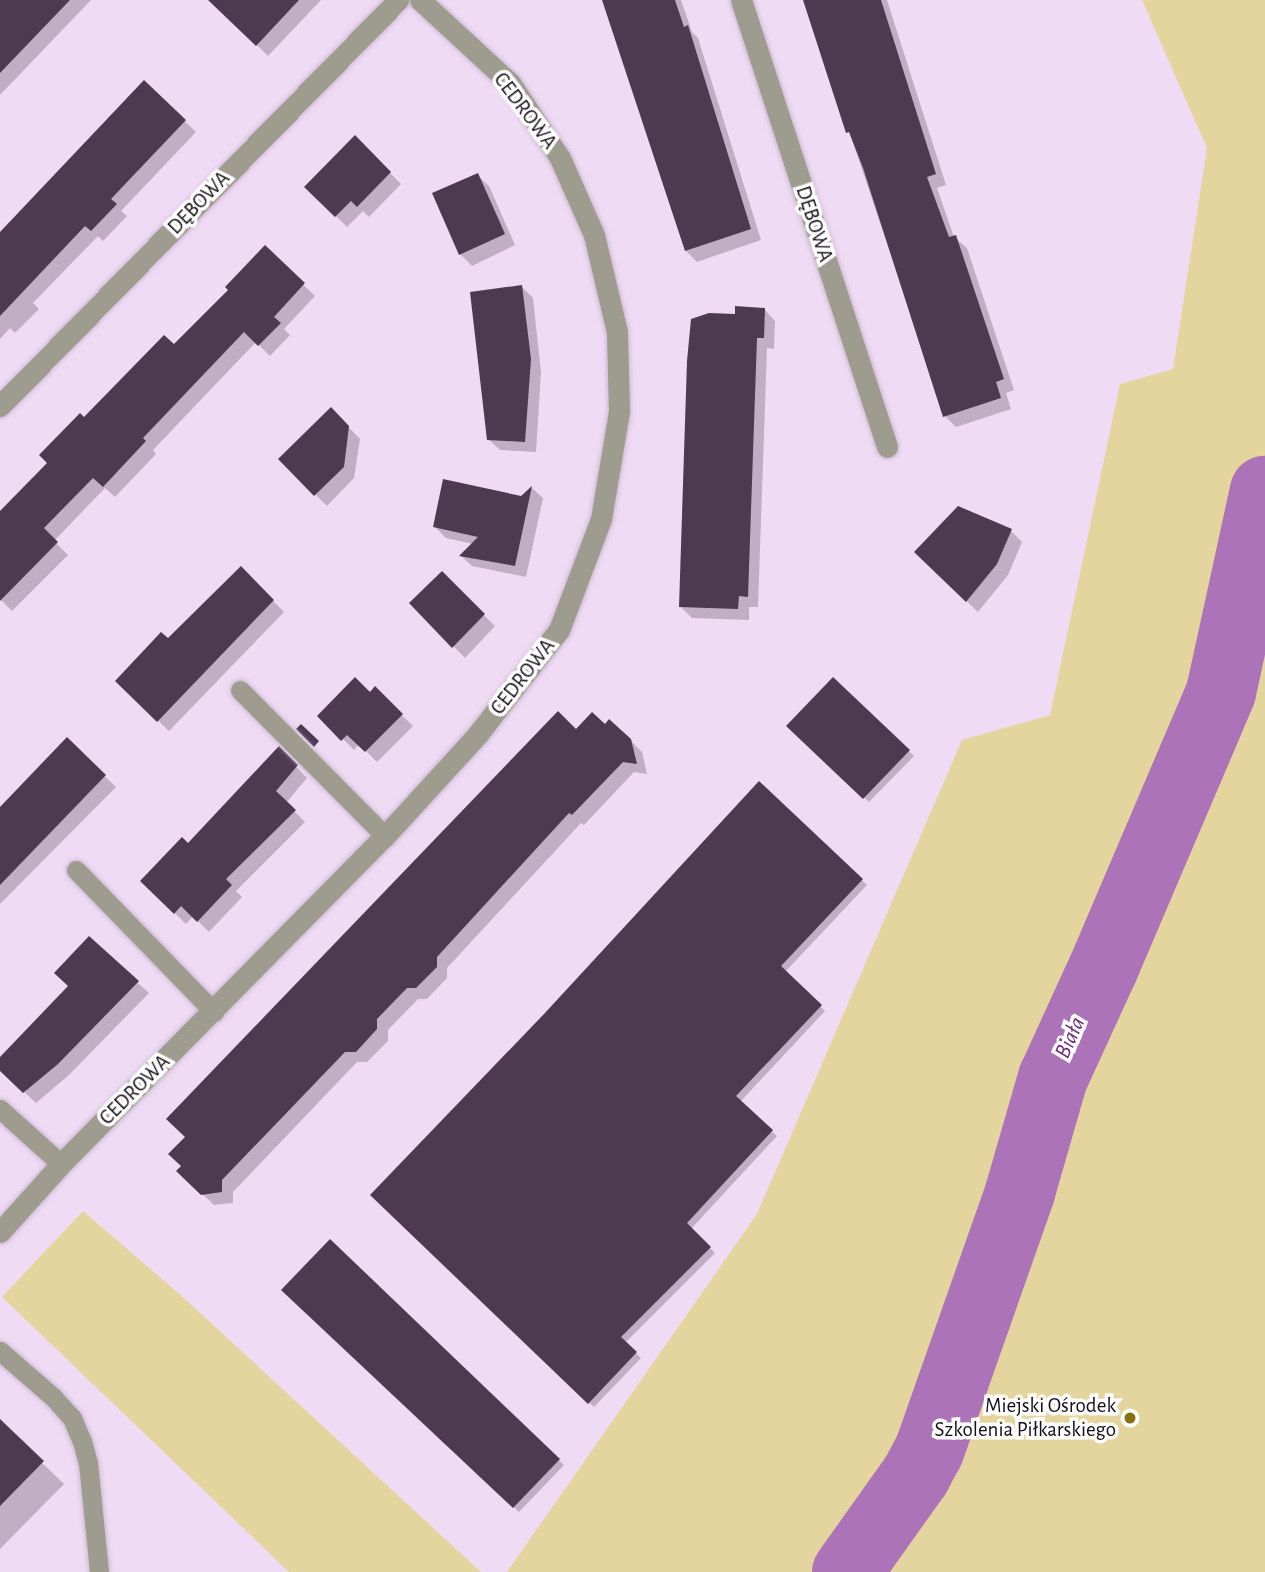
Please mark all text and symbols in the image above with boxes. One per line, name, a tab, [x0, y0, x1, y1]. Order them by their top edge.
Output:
street label: CEDROWA	[488, 68, 562, 154]
street label: DĘBOWA	[163, 166, 235, 240]
street label: DĘBOWA	[790, 183, 838, 265]
street label: CEDROWA	[486, 634, 560, 720]
water label: Biała	[1050, 1013, 1092, 1063]
street label: CEDROWA	[94, 1049, 176, 1131]
place label: Miejski Ośrodek Szkolenia Piłkarskiego	[935, 1393, 1116, 1443]
marker: Miejski Ośrodek Szkolenia Piłkarskiego	[1122, 1410, 1138, 1426]

